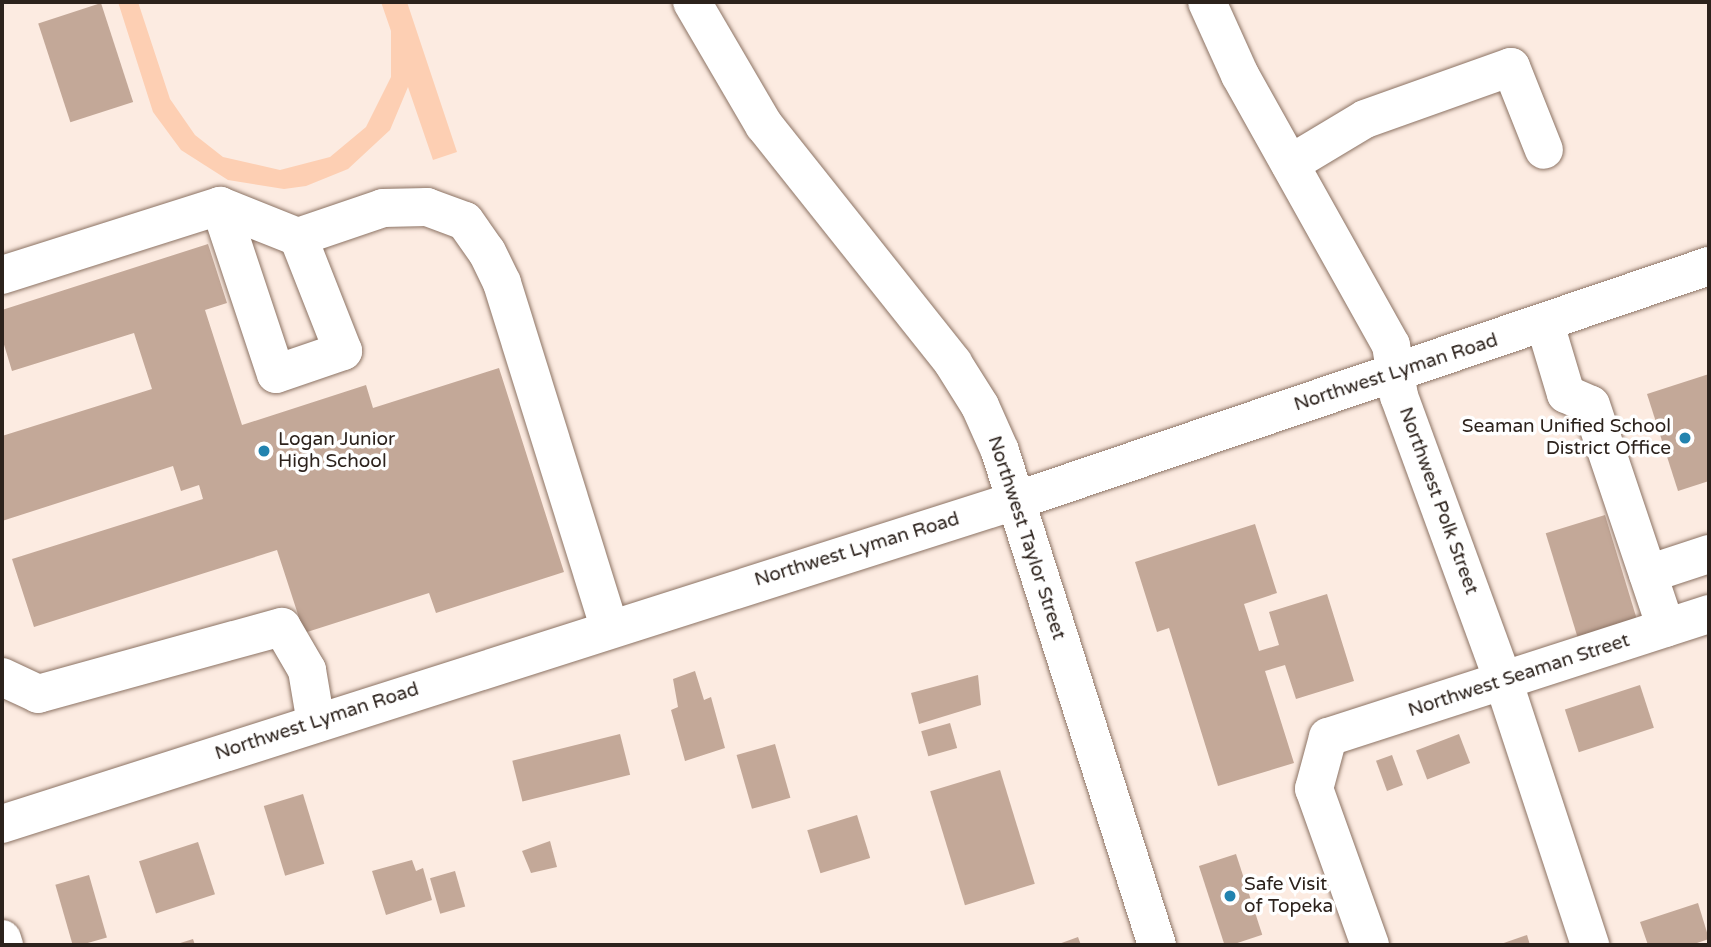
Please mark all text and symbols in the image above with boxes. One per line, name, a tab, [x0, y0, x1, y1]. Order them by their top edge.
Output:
street label: Northwest Lyman Road	[1291, 329, 1501, 417]
street label: Northwest Polk Street	[1393, 404, 1483, 598]
place label: Seaman Unified School District Office	[1462, 416, 1671, 460]
place label: Logan Junior High School	[278, 429, 395, 473]
marker: Seaman Unified School District Office	[1677, 430, 1693, 446]
street label: Northwest Taylor Street	[982, 433, 1070, 643]
marker: Logan Junior High School	[256, 443, 272, 459]
street label: Northwest Lyman Road	[752, 508, 962, 592]
street label: Northwest Seaman Street	[1405, 629, 1633, 723]
street label: Northwest Lyman Road	[212, 678, 422, 766]
place label: Safe Visit of Topeka	[1244, 874, 1333, 918]
marker: Safe Visit of Topeka	[1222, 888, 1238, 904]

